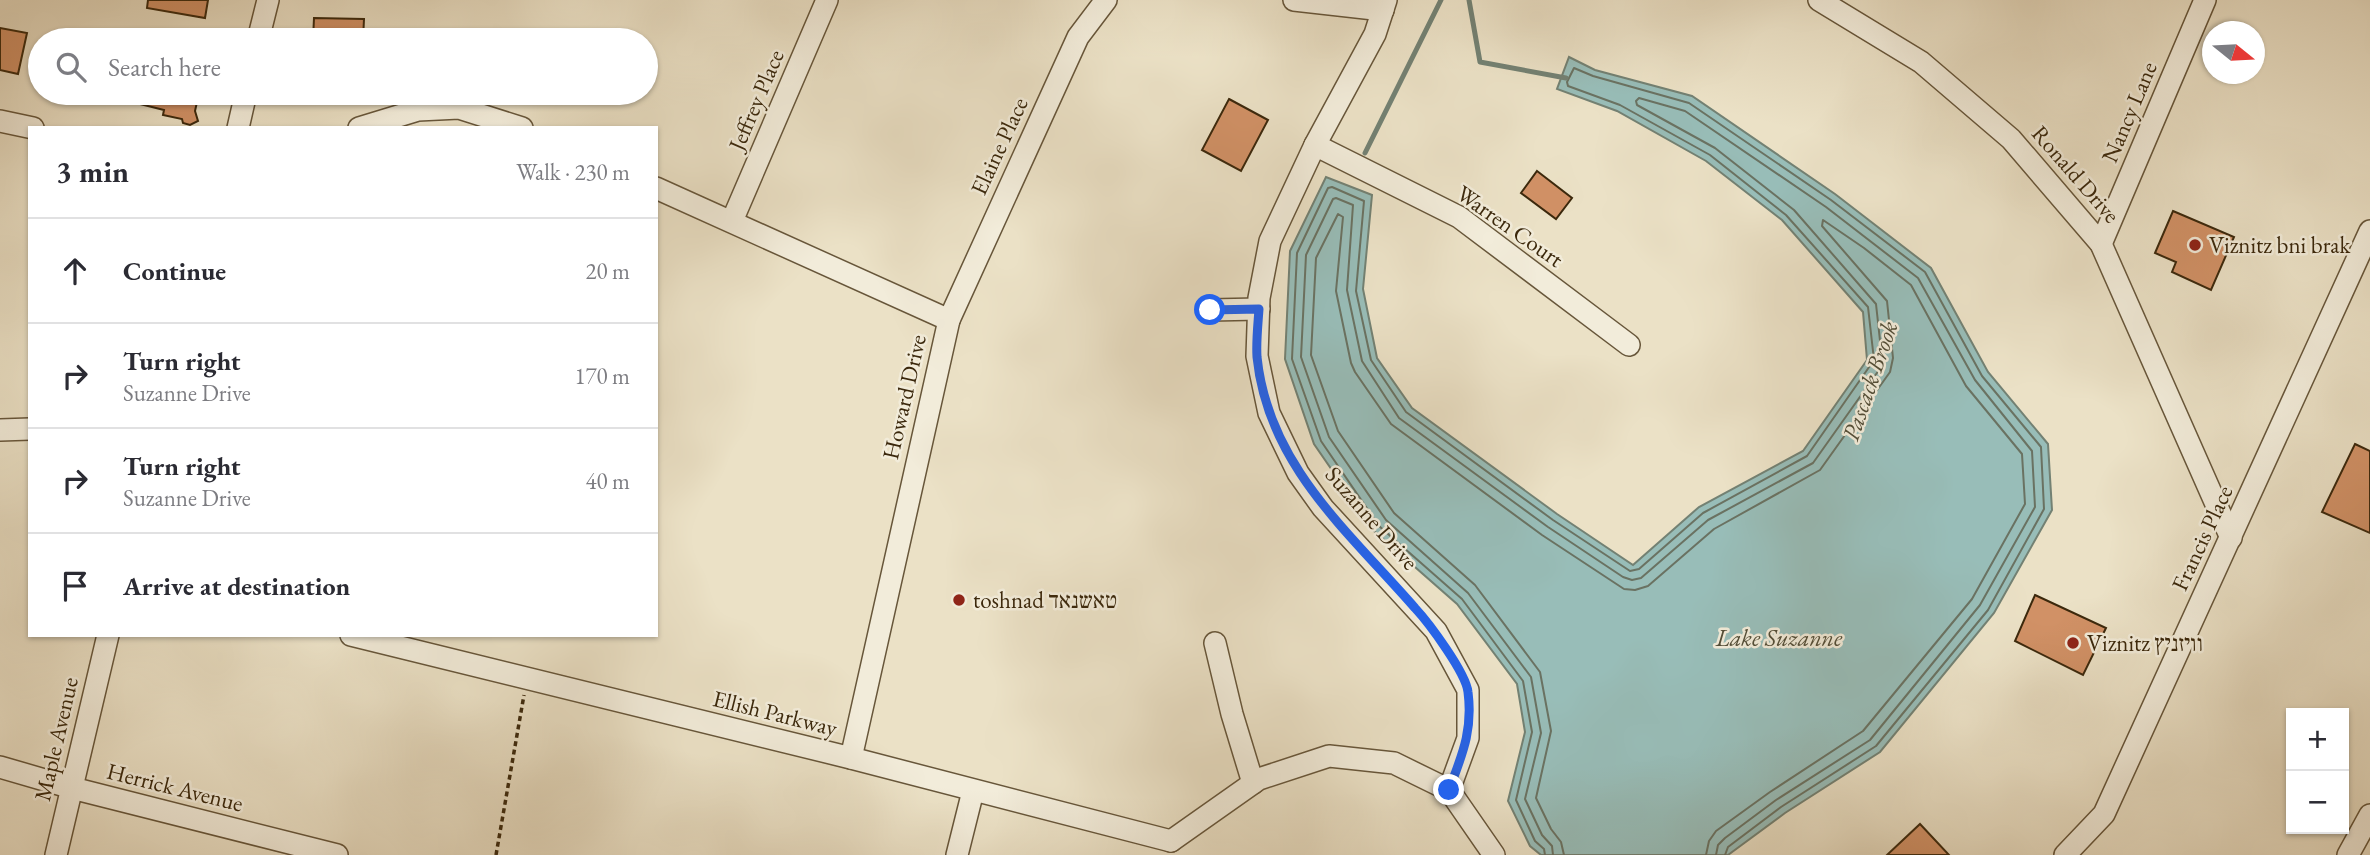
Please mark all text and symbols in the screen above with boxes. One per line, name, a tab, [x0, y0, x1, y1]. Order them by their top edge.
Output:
north arrow	[2202, 21, 2265, 84]
search box	[28, 28, 658, 105]
street label: Jeffrey Place	[721, 45, 791, 157]
icon: search	[52, 48, 90, 86]
text: Search here	[108, 50, 221, 84]
street label: Nancy Lane	[2094, 57, 2164, 167]
street label: Elaine Place	[963, 92, 1035, 200]
street label: Ronald Drive	[2025, 119, 2127, 229]
text: 3 min	[56, 152, 129, 191]
text: Walk · 230 m	[516, 157, 630, 187]
street label: Warren Court	[1451, 178, 1570, 274]
place label: Viznitz bni brak	[2209, 230, 2352, 260]
marker: Viznitz bni brak	[2187, 237, 2203, 253]
icon: ahead	[56, 252, 94, 290]
text: Continue	[123, 254, 226, 288]
text: 20 m	[585, 256, 630, 286]
route start	[1194, 294, 1225, 325]
water label: Pascack Brook	[1835, 317, 1904, 445]
street label: Howard Drive	[875, 332, 933, 462]
text: Turn right	[123, 344, 241, 378]
icon: right	[56, 357, 94, 395]
text: 170 m	[574, 361, 630, 391]
text: Suzanne Drive	[123, 378, 251, 408]
text: Turn right	[123, 449, 241, 483]
street label: Suzanne Drive	[1319, 460, 1425, 576]
icon: right	[56, 462, 94, 500]
text: 40 m	[585, 466, 630, 496]
street label: Francis Place	[2165, 480, 2239, 596]
text: Suzanne Drive	[123, 483, 251, 513]
icon: arrive	[56, 567, 94, 605]
text: Arrive at destination	[123, 569, 350, 603]
place label: toshnad טאשנאד	[973, 585, 1117, 615]
marker: toshnad טאשנאד	[951, 592, 967, 608]
water label: Lake Suzanne	[1715, 622, 1843, 653]
place label: Viznitz וויזניץ	[2087, 628, 2203, 658]
marker: Viznitz וויזניץ	[2065, 635, 2081, 651]
street label: Maple Avenue	[27, 674, 85, 804]
street label: Ellish Parkway	[710, 683, 841, 743]
map controls	[2286, 708, 2349, 834]
button: +	[2286, 708, 2349, 771]
street label: Herrick Avenue	[104, 756, 246, 818]
button: −	[2286, 771, 2349, 834]
route end	[1433, 774, 1464, 805]

